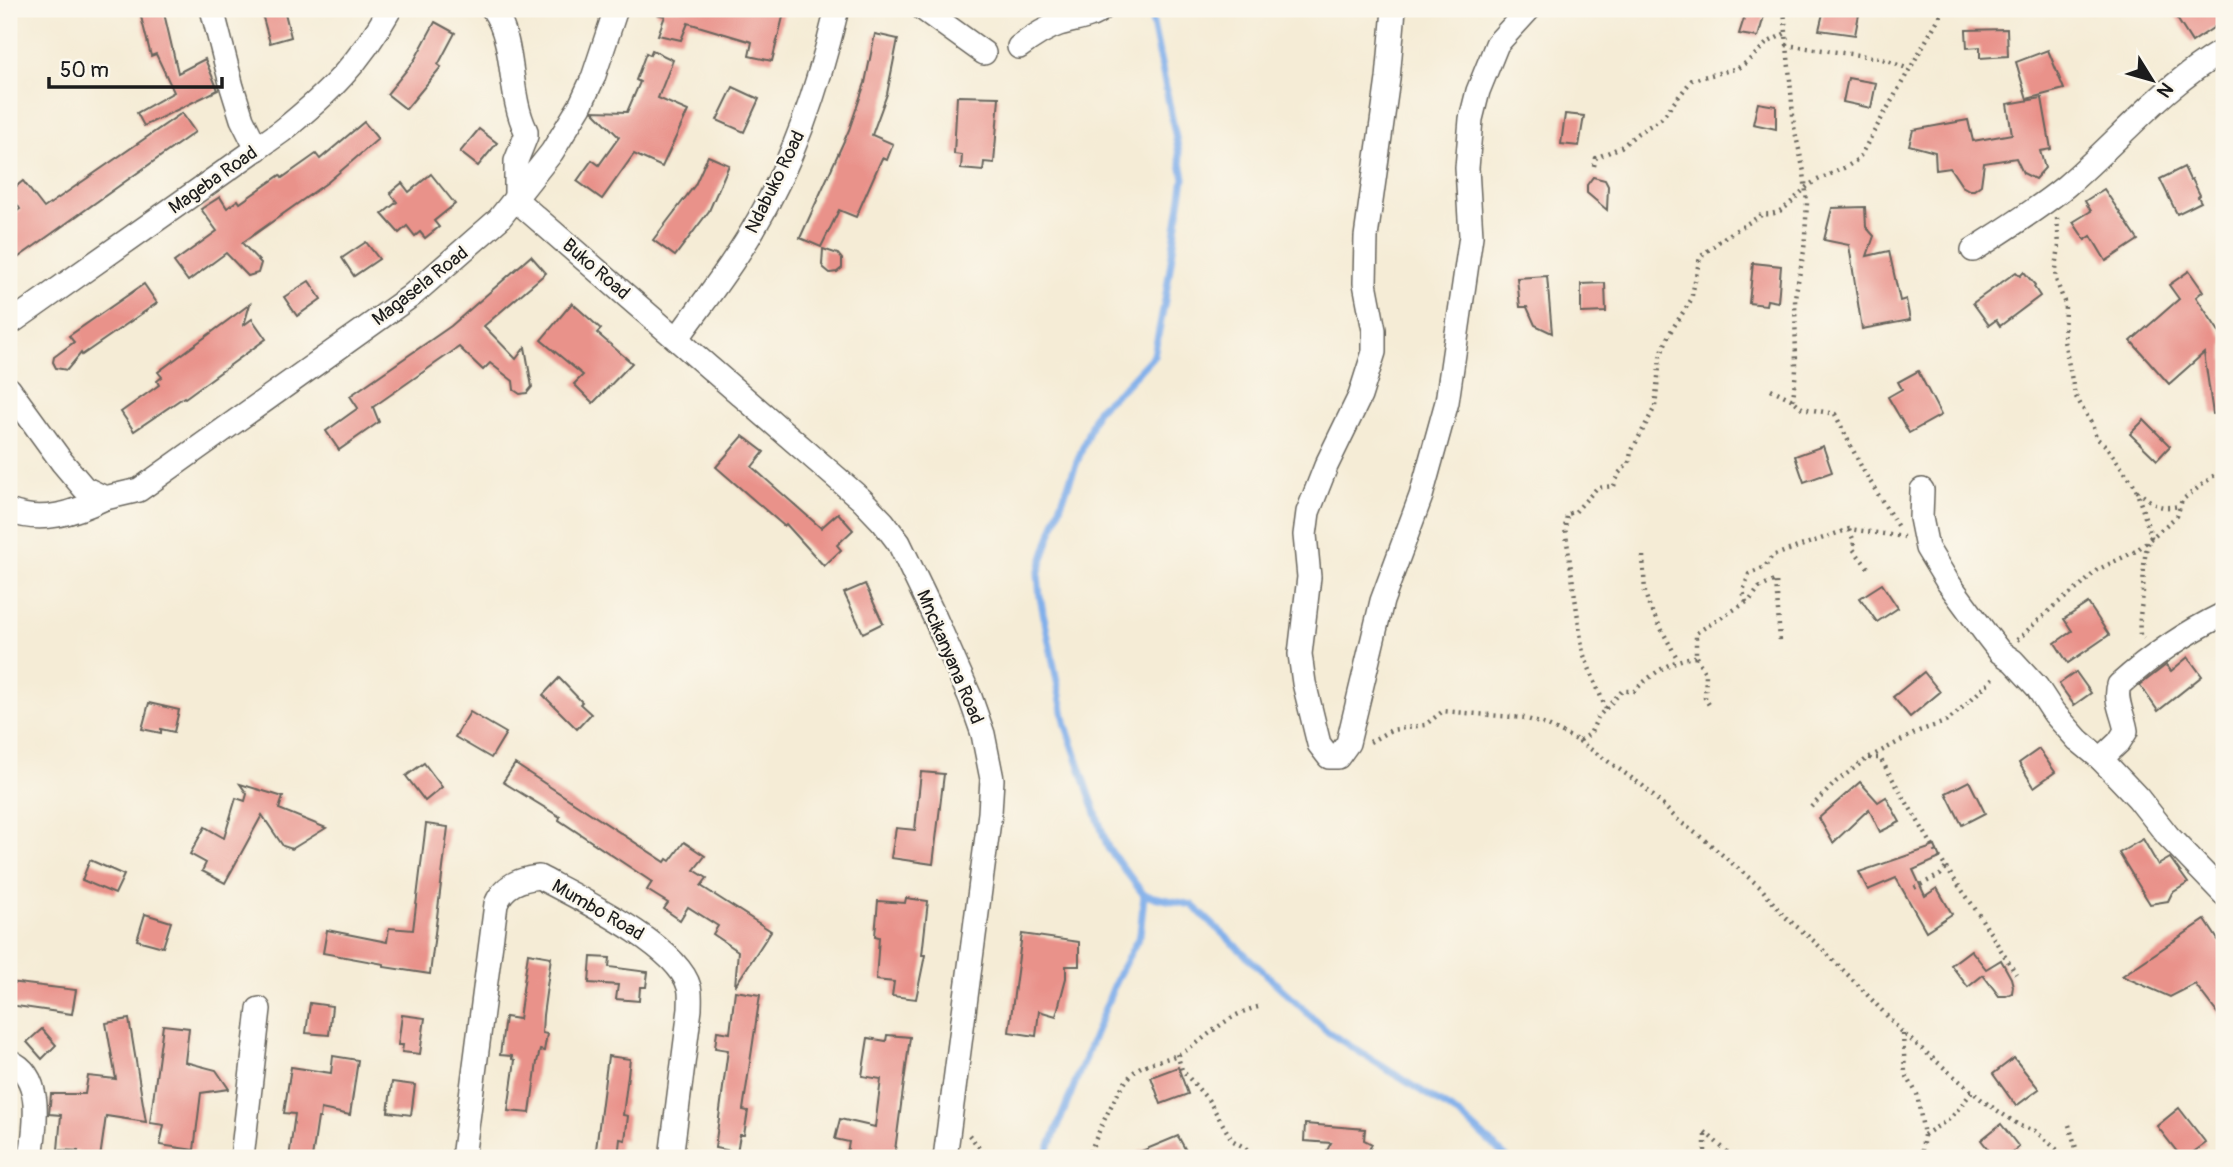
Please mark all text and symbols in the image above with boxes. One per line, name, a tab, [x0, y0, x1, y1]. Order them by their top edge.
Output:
scale bar	[49, 46, 222, 90]
north arrow	[2118, 46, 2188, 116]
text: 50 m	[60, 57, 109, 84]
text: N	[2151, 77, 2178, 102]
street label: Ndabuko Road	[740, 127, 810, 237]
street label: Mageba Road	[164, 141, 262, 219]
street label: Buko Road	[557, 233, 635, 305]
street label: Magasela Road	[367, 241, 473, 331]
street label: Mncikanyana Road	[911, 586, 989, 728]
street label: Mumbo Road	[548, 874, 648, 946]

